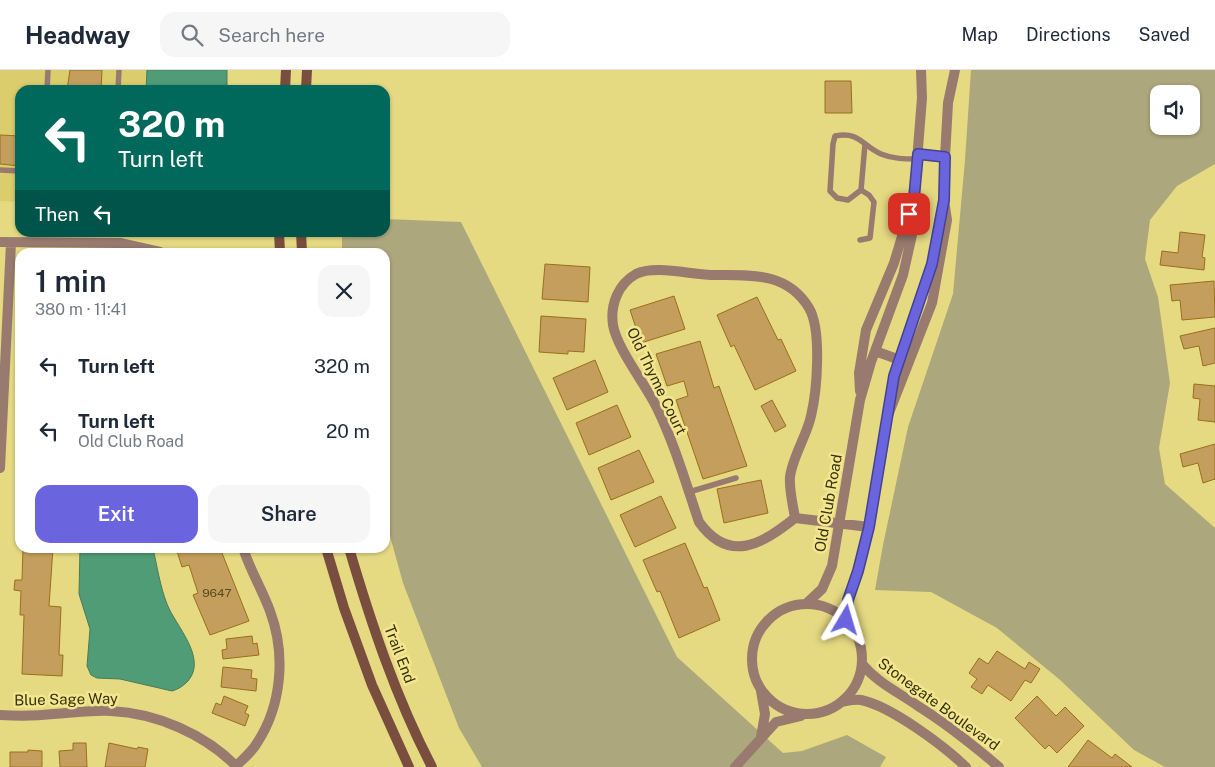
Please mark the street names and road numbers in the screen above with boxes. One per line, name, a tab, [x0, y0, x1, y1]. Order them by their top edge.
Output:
street label: Old Thyme Court	[624, 325, 690, 437]
street label: Old Club Road	[811, 453, 845, 553]
street label: Trail End	[381, 622, 419, 686]
street label: Stonegate Boulevard	[875, 654, 1003, 754]
street label: Blue Sage Way	[14, 690, 118, 708]

